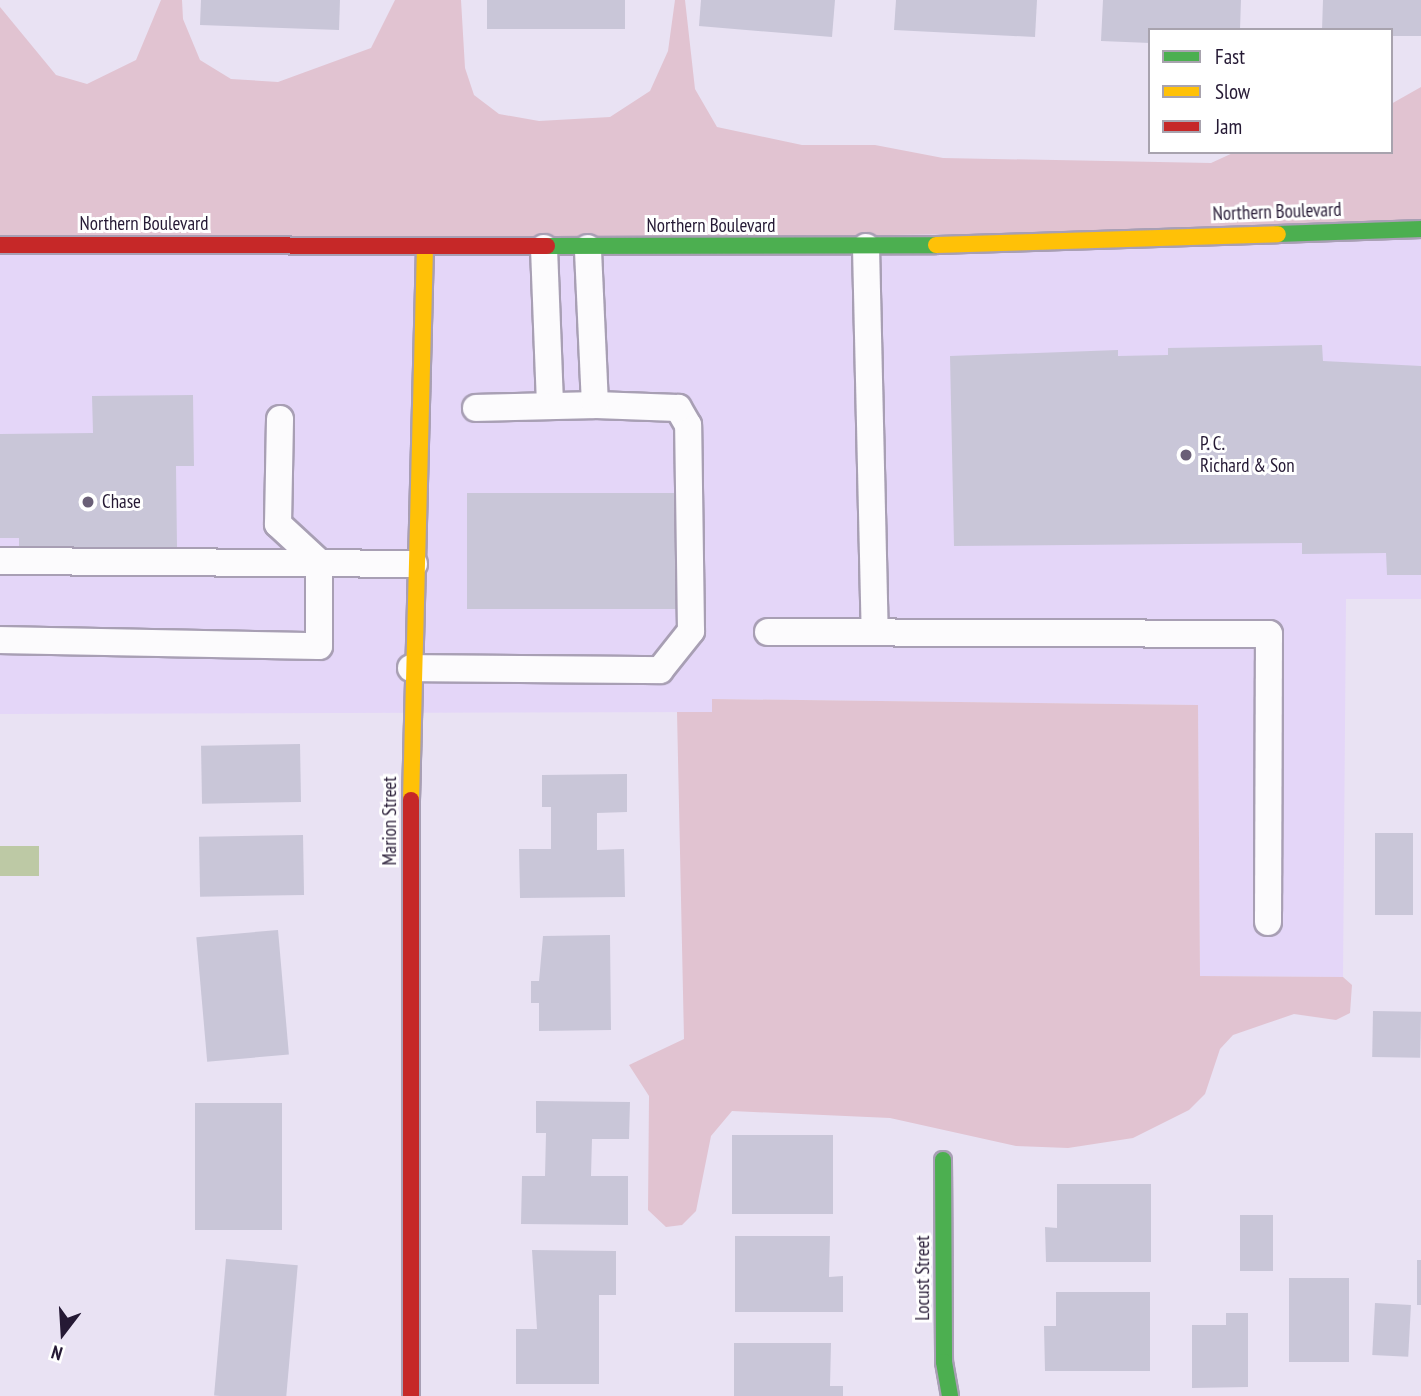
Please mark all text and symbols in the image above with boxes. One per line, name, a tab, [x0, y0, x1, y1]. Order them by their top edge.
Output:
legend	[1148, 28, 1393, 154]
text: Fast	[1215, 43, 1245, 70]
text: Slow	[1215, 78, 1250, 105]
text: Jam	[1215, 113, 1242, 140]
street label: Northern Boulevard	[1212, 198, 1342, 226]
street label: Northern Boulevard	[80, 213, 208, 235]
street label: Northern Boulevard	[647, 215, 775, 237]
place label: P. C. Richard & Son	[1200, 433, 1295, 477]
marker: P. C. Richard & Son	[1178, 447, 1194, 463]
place label: Chase	[102, 491, 141, 513]
marker: Chase	[80, 494, 96, 510]
street label: Marion Street	[379, 777, 401, 865]
street label: Locust Street	[912, 1235, 934, 1321]
north arrow	[28, 1298, 98, 1368]
text: N	[48, 1340, 65, 1366]

